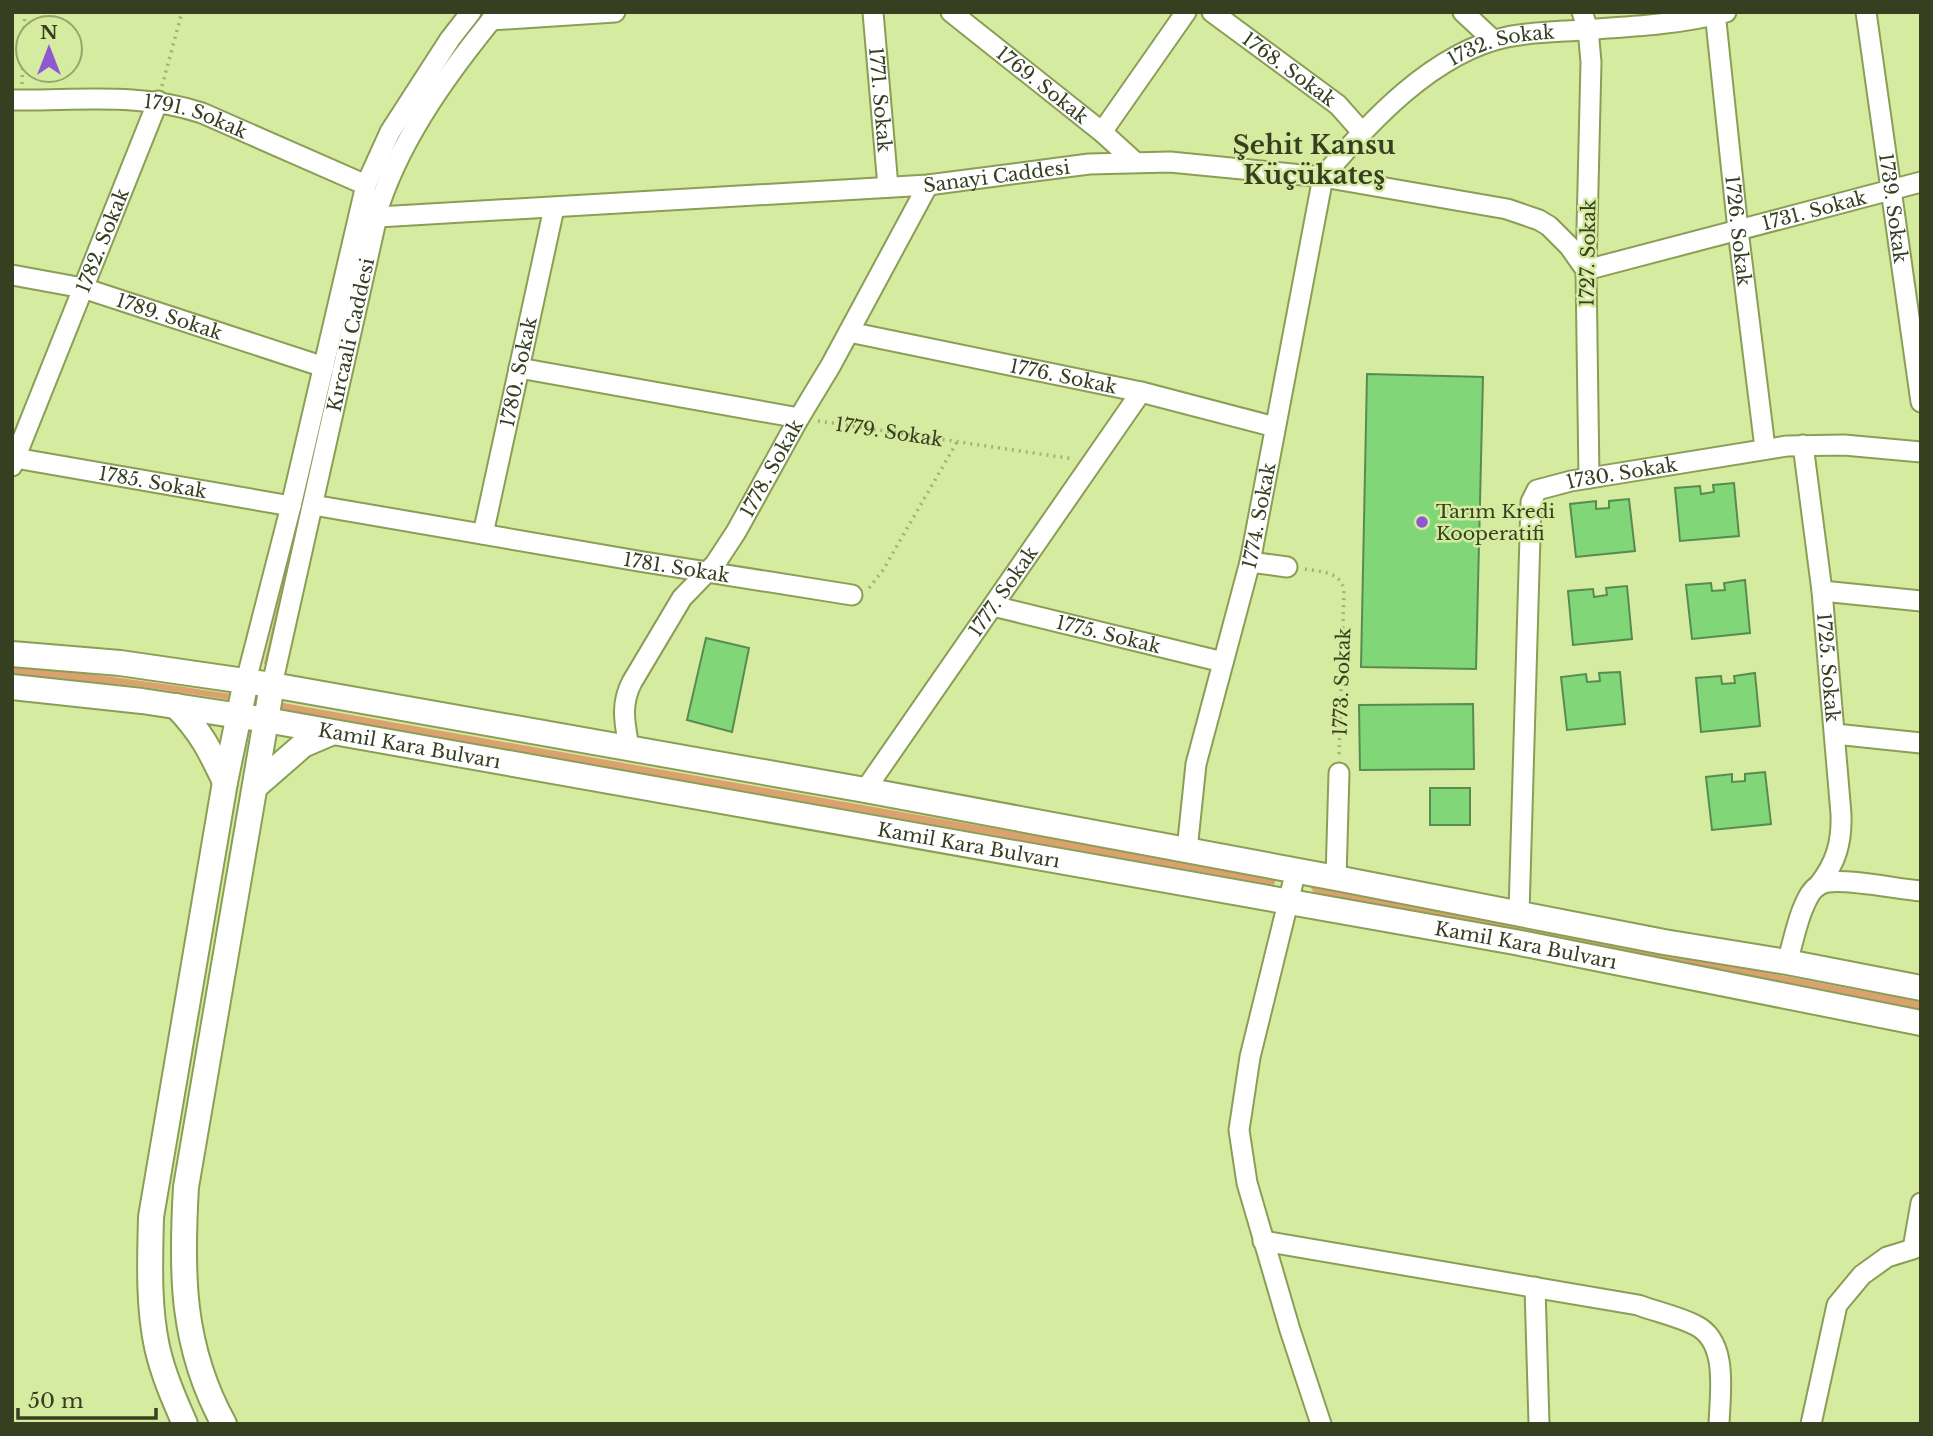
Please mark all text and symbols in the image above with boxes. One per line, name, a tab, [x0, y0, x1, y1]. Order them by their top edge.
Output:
north arrow	[14, 14, 84, 84]
street label: 1732. Sokak	[1443, 20, 1555, 70]
text: N	[40, 21, 58, 44]
street label: 1768. Sokak	[1238, 27, 1341, 111]
street label: 1769. Sokak	[992, 41, 1093, 129]
street label: 1771. Sokak	[865, 46, 896, 153]
street label: 1791. Sokak	[143, 89, 251, 143]
district label: Şehit Kansu Küçükateş	[1233, 129, 1396, 191]
street label: 1739. Sokak	[1875, 152, 1913, 265]
street label: Sanayi Caddesi	[922, 155, 1072, 197]
street label: 1726. Sokak	[1721, 174, 1756, 288]
street label: 1782. Sokak	[71, 185, 134, 296]
street label: 1731. Sokak	[1759, 185, 1869, 235]
street label: 1727. Sokak	[1576, 199, 1600, 307]
street label: Kırcaali Caddesi	[322, 255, 379, 414]
street label: 1789. Sokak	[113, 288, 226, 345]
street label: 1780. Sokak	[495, 314, 542, 429]
street label: 1776. Sokak	[1008, 354, 1119, 398]
street label: 1779. Sokak	[834, 412, 945, 451]
street label: 1778. Sokak	[735, 415, 808, 521]
street label: 1730. Sokak	[1563, 452, 1679, 493]
street label: 1774. Sokak	[1237, 460, 1280, 571]
street label: 1785. Sokak	[97, 461, 209, 503]
place label: Tarım Kredi Kooperatifi	[1436, 500, 1556, 545]
marker: Tarım Kredi Kooperatifi	[1414, 514, 1430, 530]
street label: 1777. Sokak	[963, 541, 1042, 641]
street label: 1781. Sokak	[622, 547, 732, 587]
street label: 1775. Sokak	[1054, 610, 1164, 658]
street label: 1725. Sokak	[1812, 612, 1845, 723]
street label: 1773. Sokak	[1329, 627, 1355, 737]
street label: Kamil Kara Bulvarı	[317, 718, 503, 773]
street label: Kamil Kara Bulvarı	[876, 817, 1062, 873]
street label: Kamil Kara Bulvarı	[1433, 916, 1619, 974]
scale bar	[18, 1376, 156, 1420]
text: 50 m	[28, 1388, 84, 1414]

